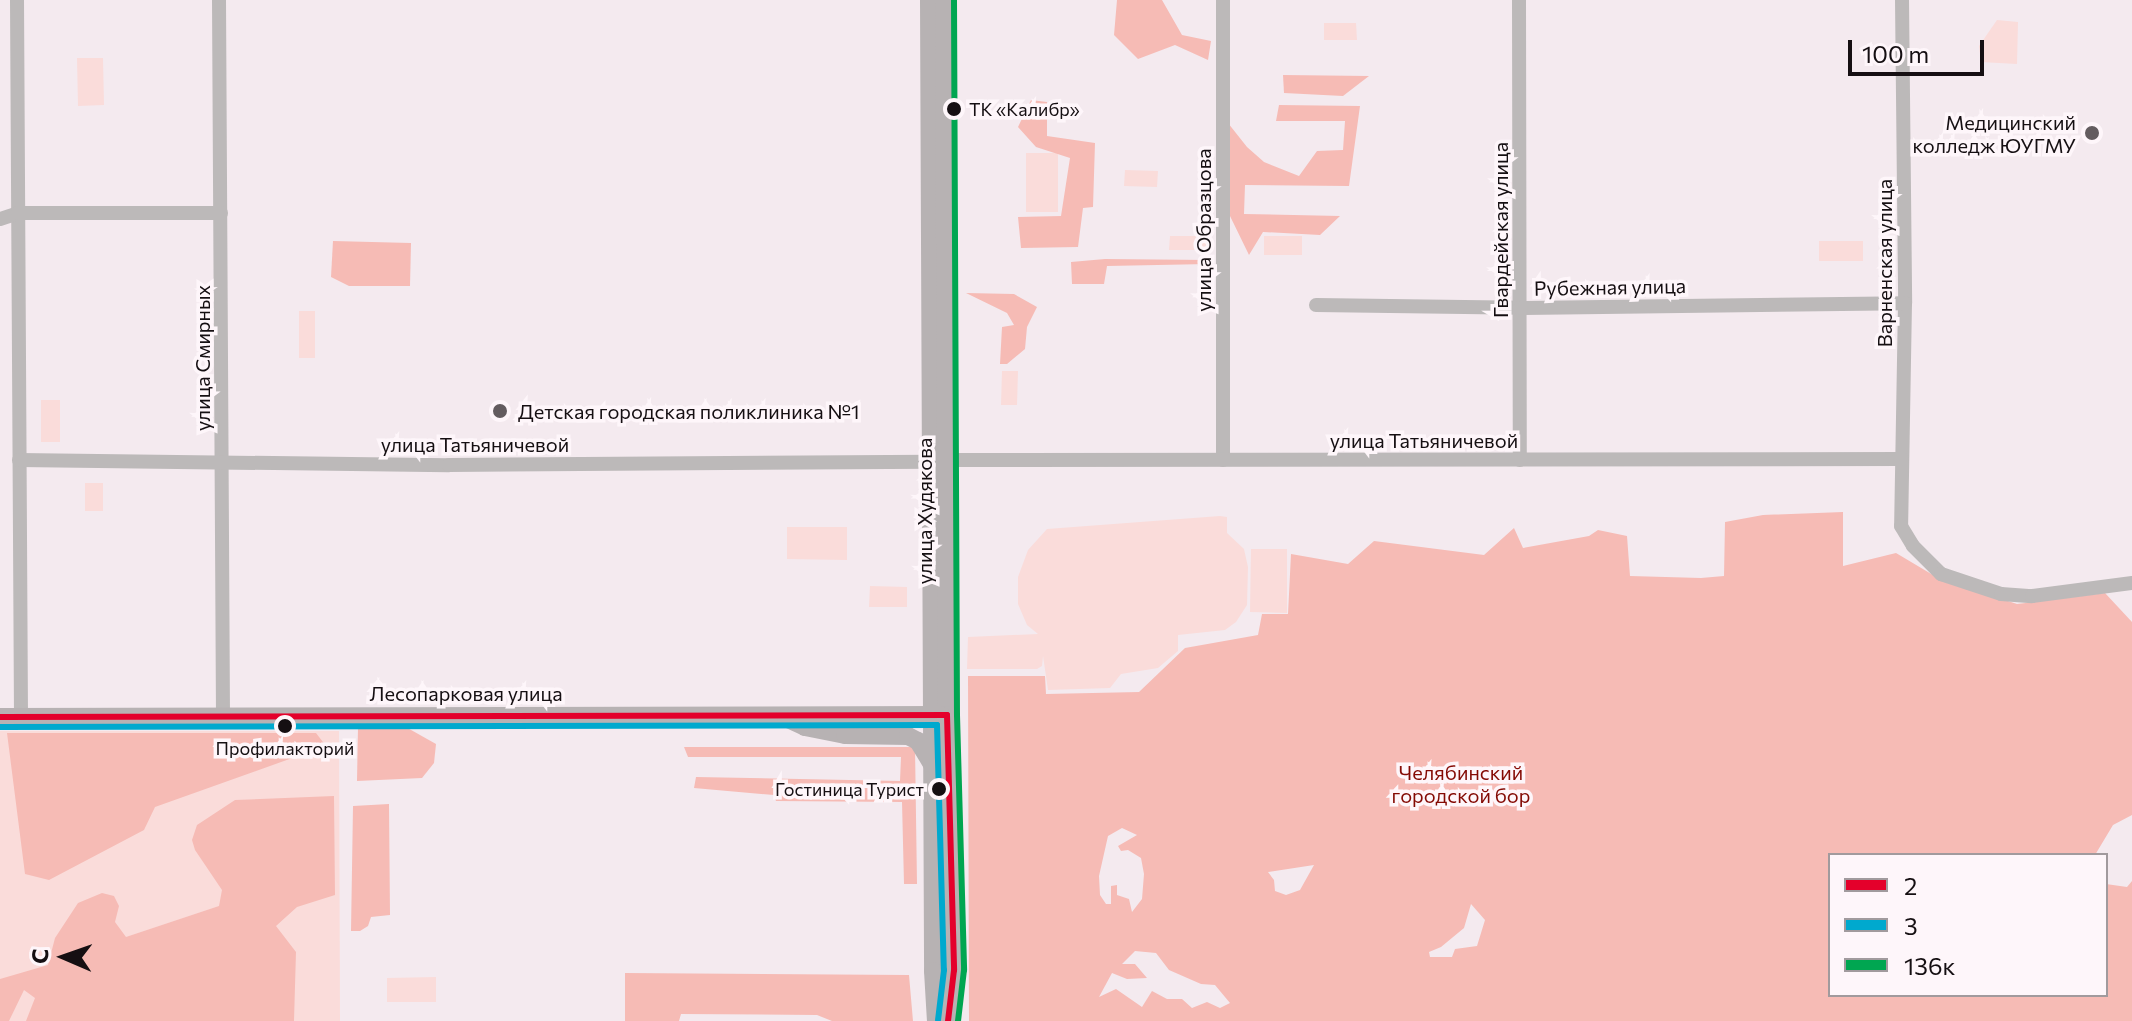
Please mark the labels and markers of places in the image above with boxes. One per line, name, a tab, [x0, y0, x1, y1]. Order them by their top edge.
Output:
place label: ТК «Калибр»	[969, 98, 1080, 120]
marker: ТК «Калибр»	[946, 101, 962, 117]
place label: Медицинский колледж ЮУГМУ	[1912, 110, 2076, 157]
marker: Медицинский колледж ЮУГМУ	[2083, 124, 2101, 142]
place label: Детская городская поликлиника №1	[518, 399, 860, 423]
marker: Детская городская поликлиника №1	[489, 400, 511, 422]
marker: Профилакторий	[277, 718, 293, 734]
place label: Профилакторий	[216, 737, 354, 759]
place label: Гостиница Турист	[775, 778, 924, 800]
marker: Гостиница Турист	[931, 781, 947, 797]

